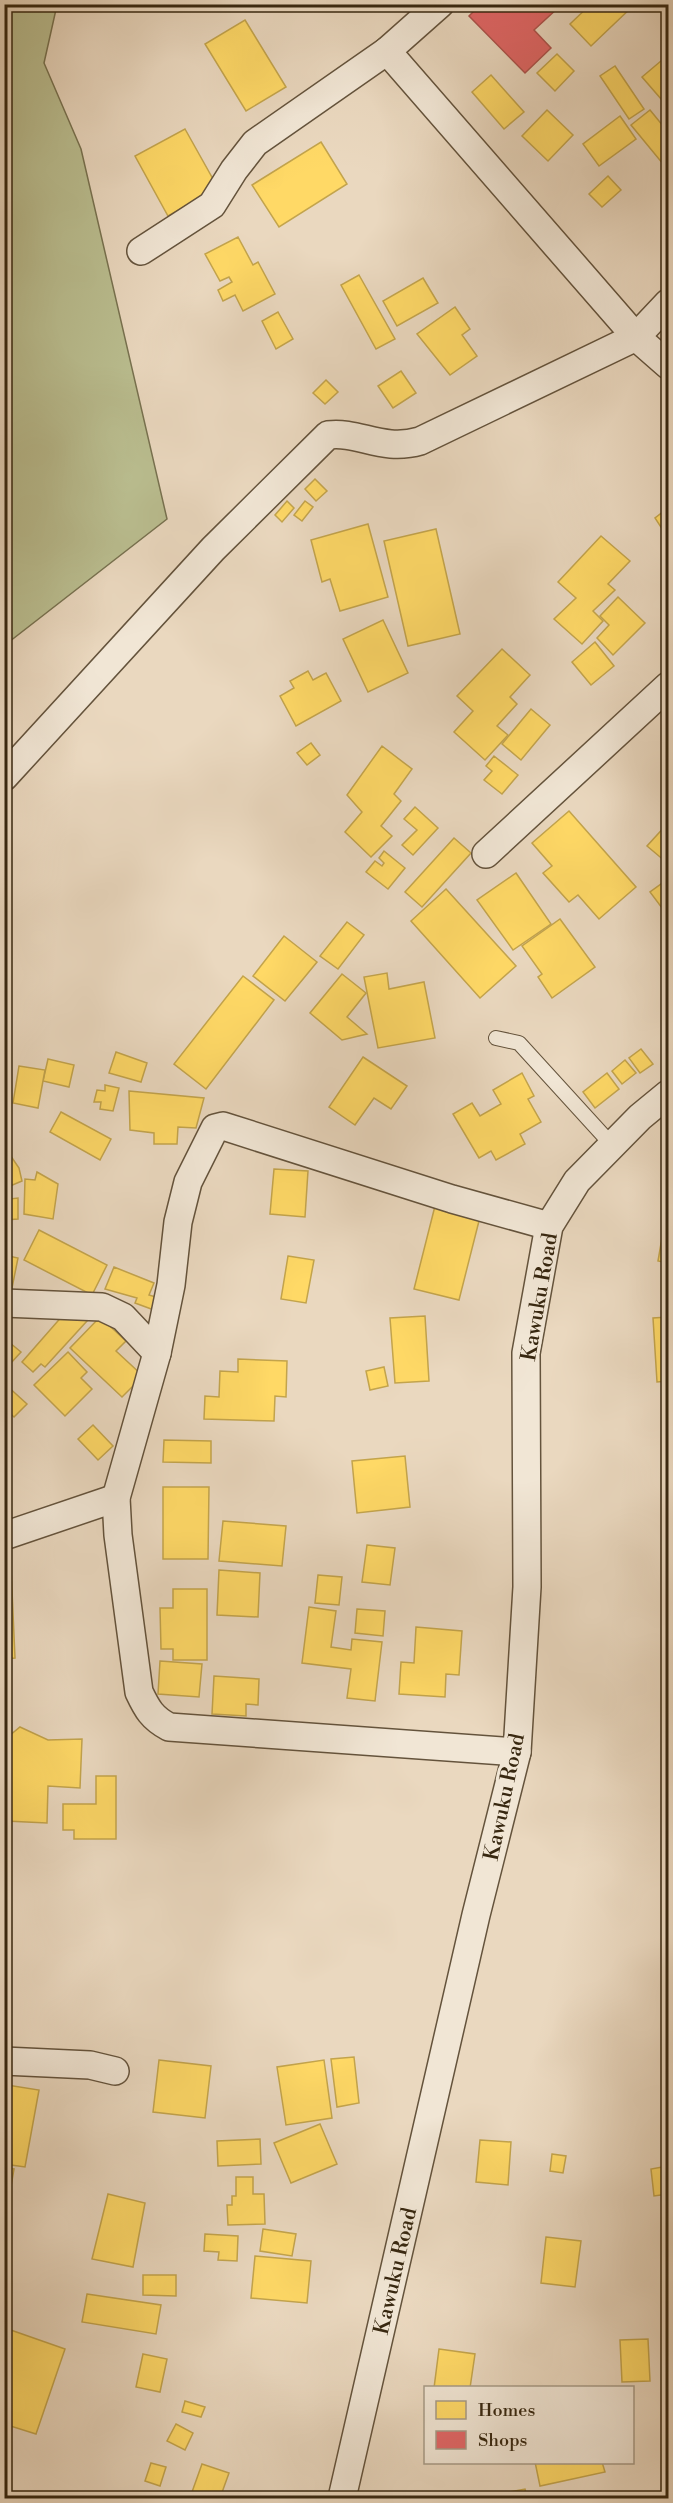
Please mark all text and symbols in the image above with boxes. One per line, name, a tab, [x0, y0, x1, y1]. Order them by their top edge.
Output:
street label: Kawuku Road	[516, 1231, 564, 1363]
street label: Kawuku Road	[479, 1731, 531, 1863]
street label: Kawuku Road	[369, 2205, 423, 2337]
legend	[424, 2386, 634, 2464]
text: Homes	[478, 2399, 535, 2422]
text: Shops	[478, 2429, 528, 2452]

